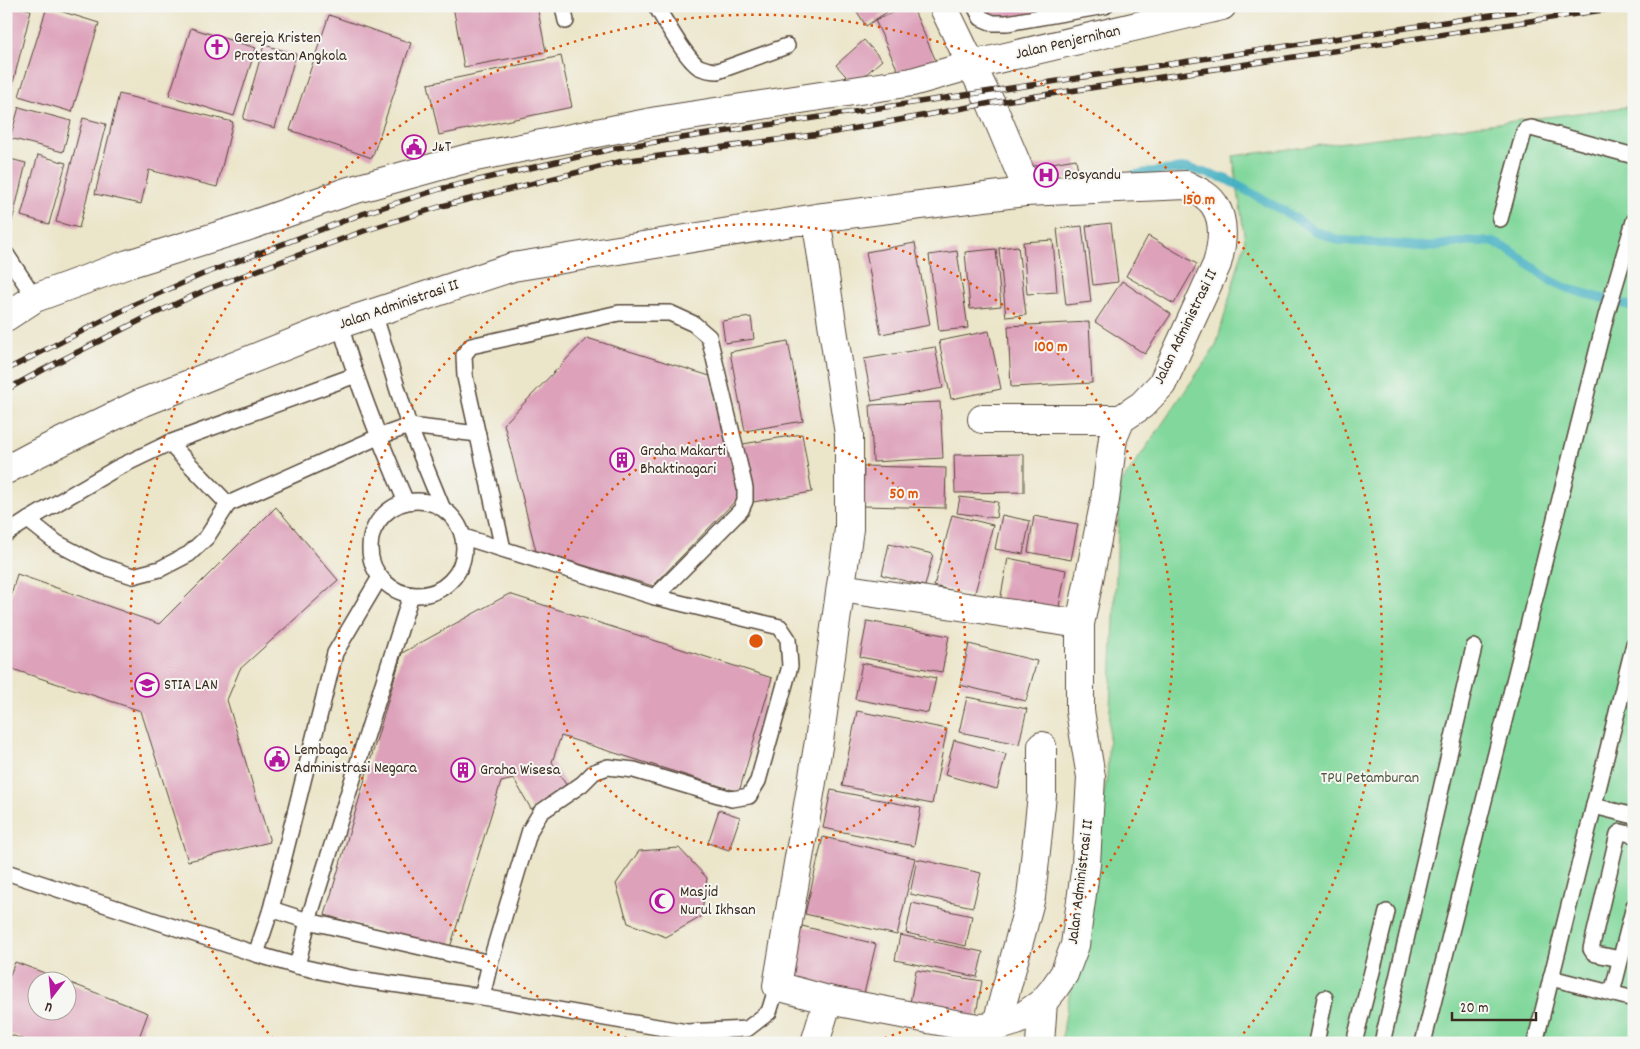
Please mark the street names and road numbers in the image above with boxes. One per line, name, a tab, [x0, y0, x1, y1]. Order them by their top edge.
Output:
street label: Jalan Penjernihan	[1013, 20, 1123, 66]
street label: Jalan Administrasi II	[1148, 266, 1224, 388]
street label: Jalan Administrasi II	[336, 274, 462, 336]
street label: Jalan Administrasi II	[1062, 818, 1100, 946]

